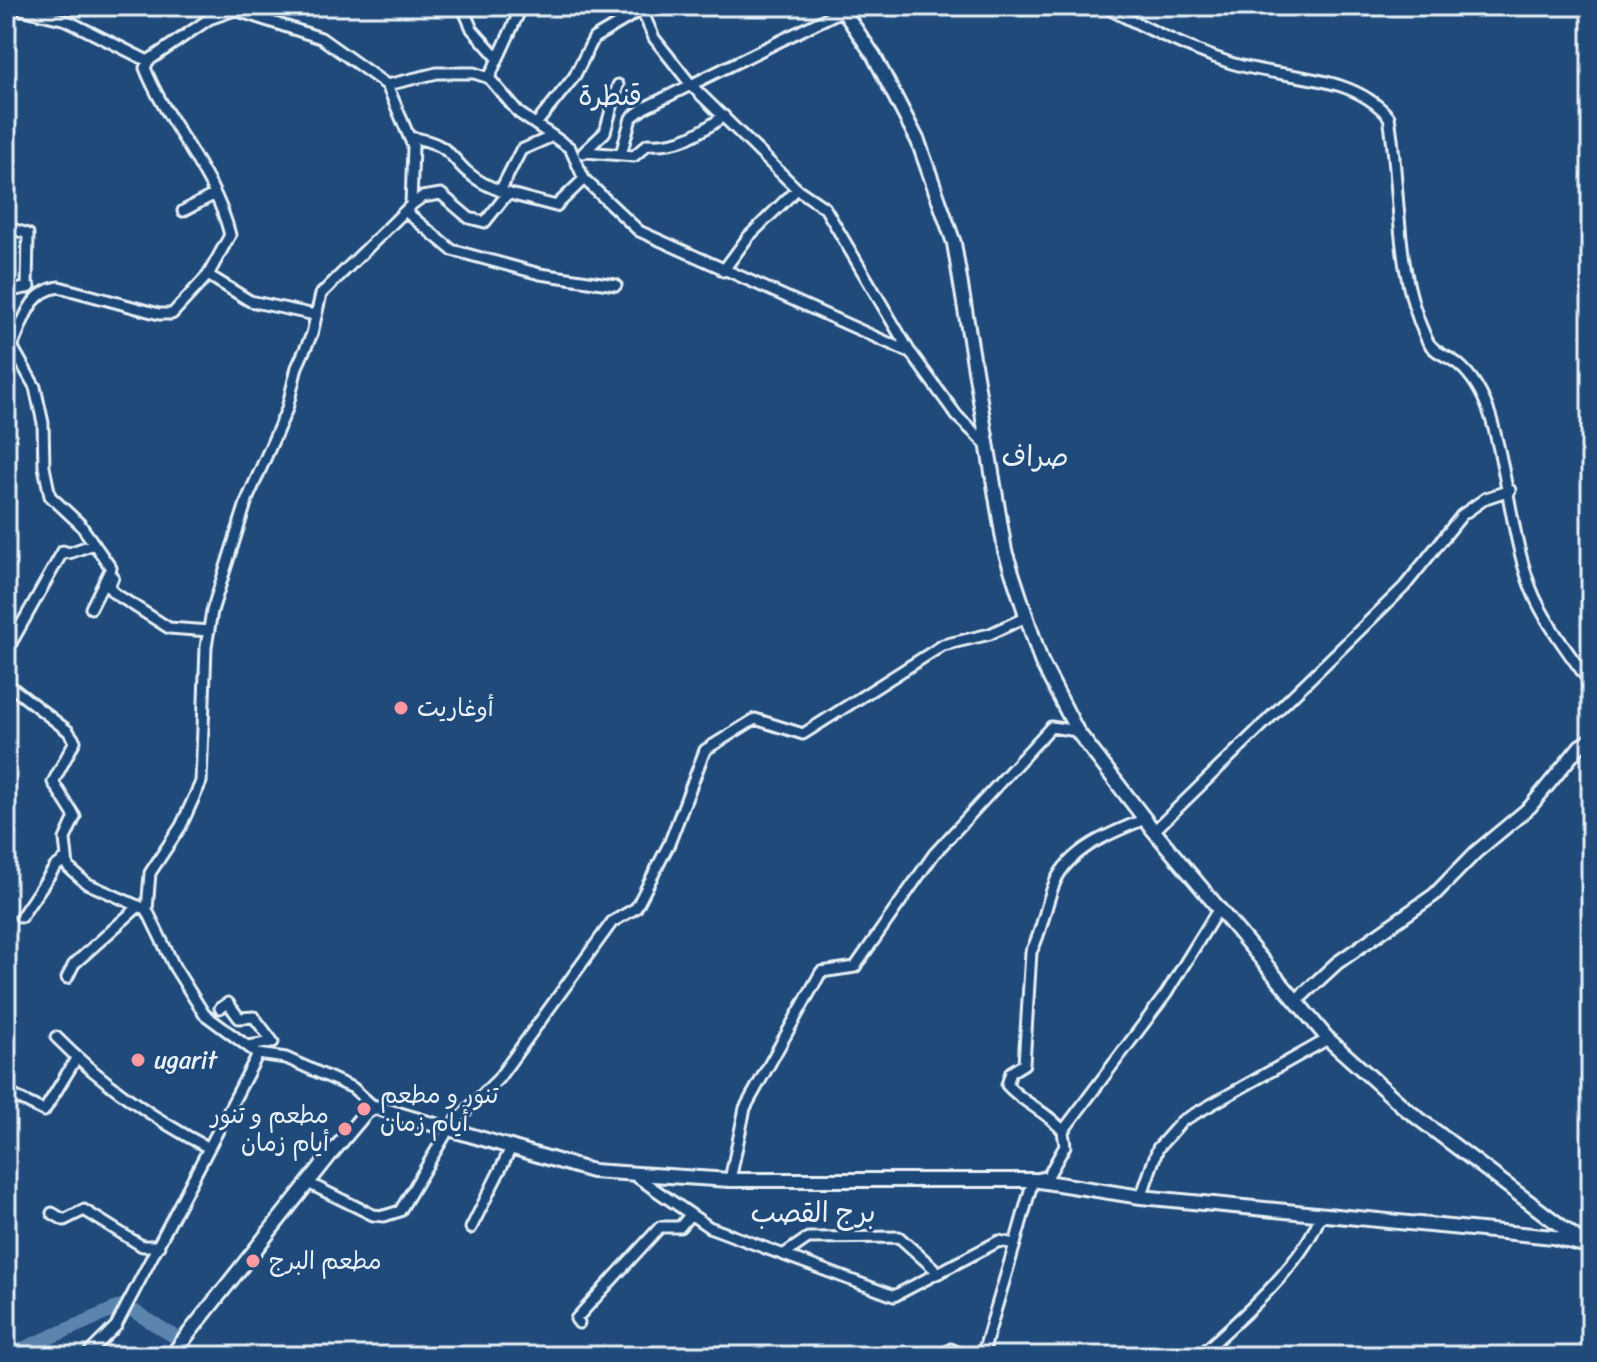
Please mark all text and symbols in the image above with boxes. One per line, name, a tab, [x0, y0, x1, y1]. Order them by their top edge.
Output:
district label: قنطرة	[578, 71, 642, 120]
district label: صراف	[1001, 432, 1069, 481]
place label: أوغاريت	[417, 687, 494, 729]
marker: أوغاريت	[392, 699, 410, 717]
place label: ugarit	[154, 1039, 218, 1081]
marker: ugarit	[129, 1051, 147, 1069]
place label: تنور و مطعم أيام زمان	[380, 1074, 499, 1144]
place label: مطعم و تنور أيام زمان	[209, 1094, 329, 1164]
marker: تنور و مطعم أيام زمان	[355, 1100, 373, 1118]
marker: مطعم و تنور أيام زمان	[336, 1120, 354, 1138]
district label: برج القصب	[750, 1188, 876, 1237]
place label: مطعم البرج	[269, 1240, 382, 1282]
marker: مطعم البرج	[244, 1252, 262, 1270]

